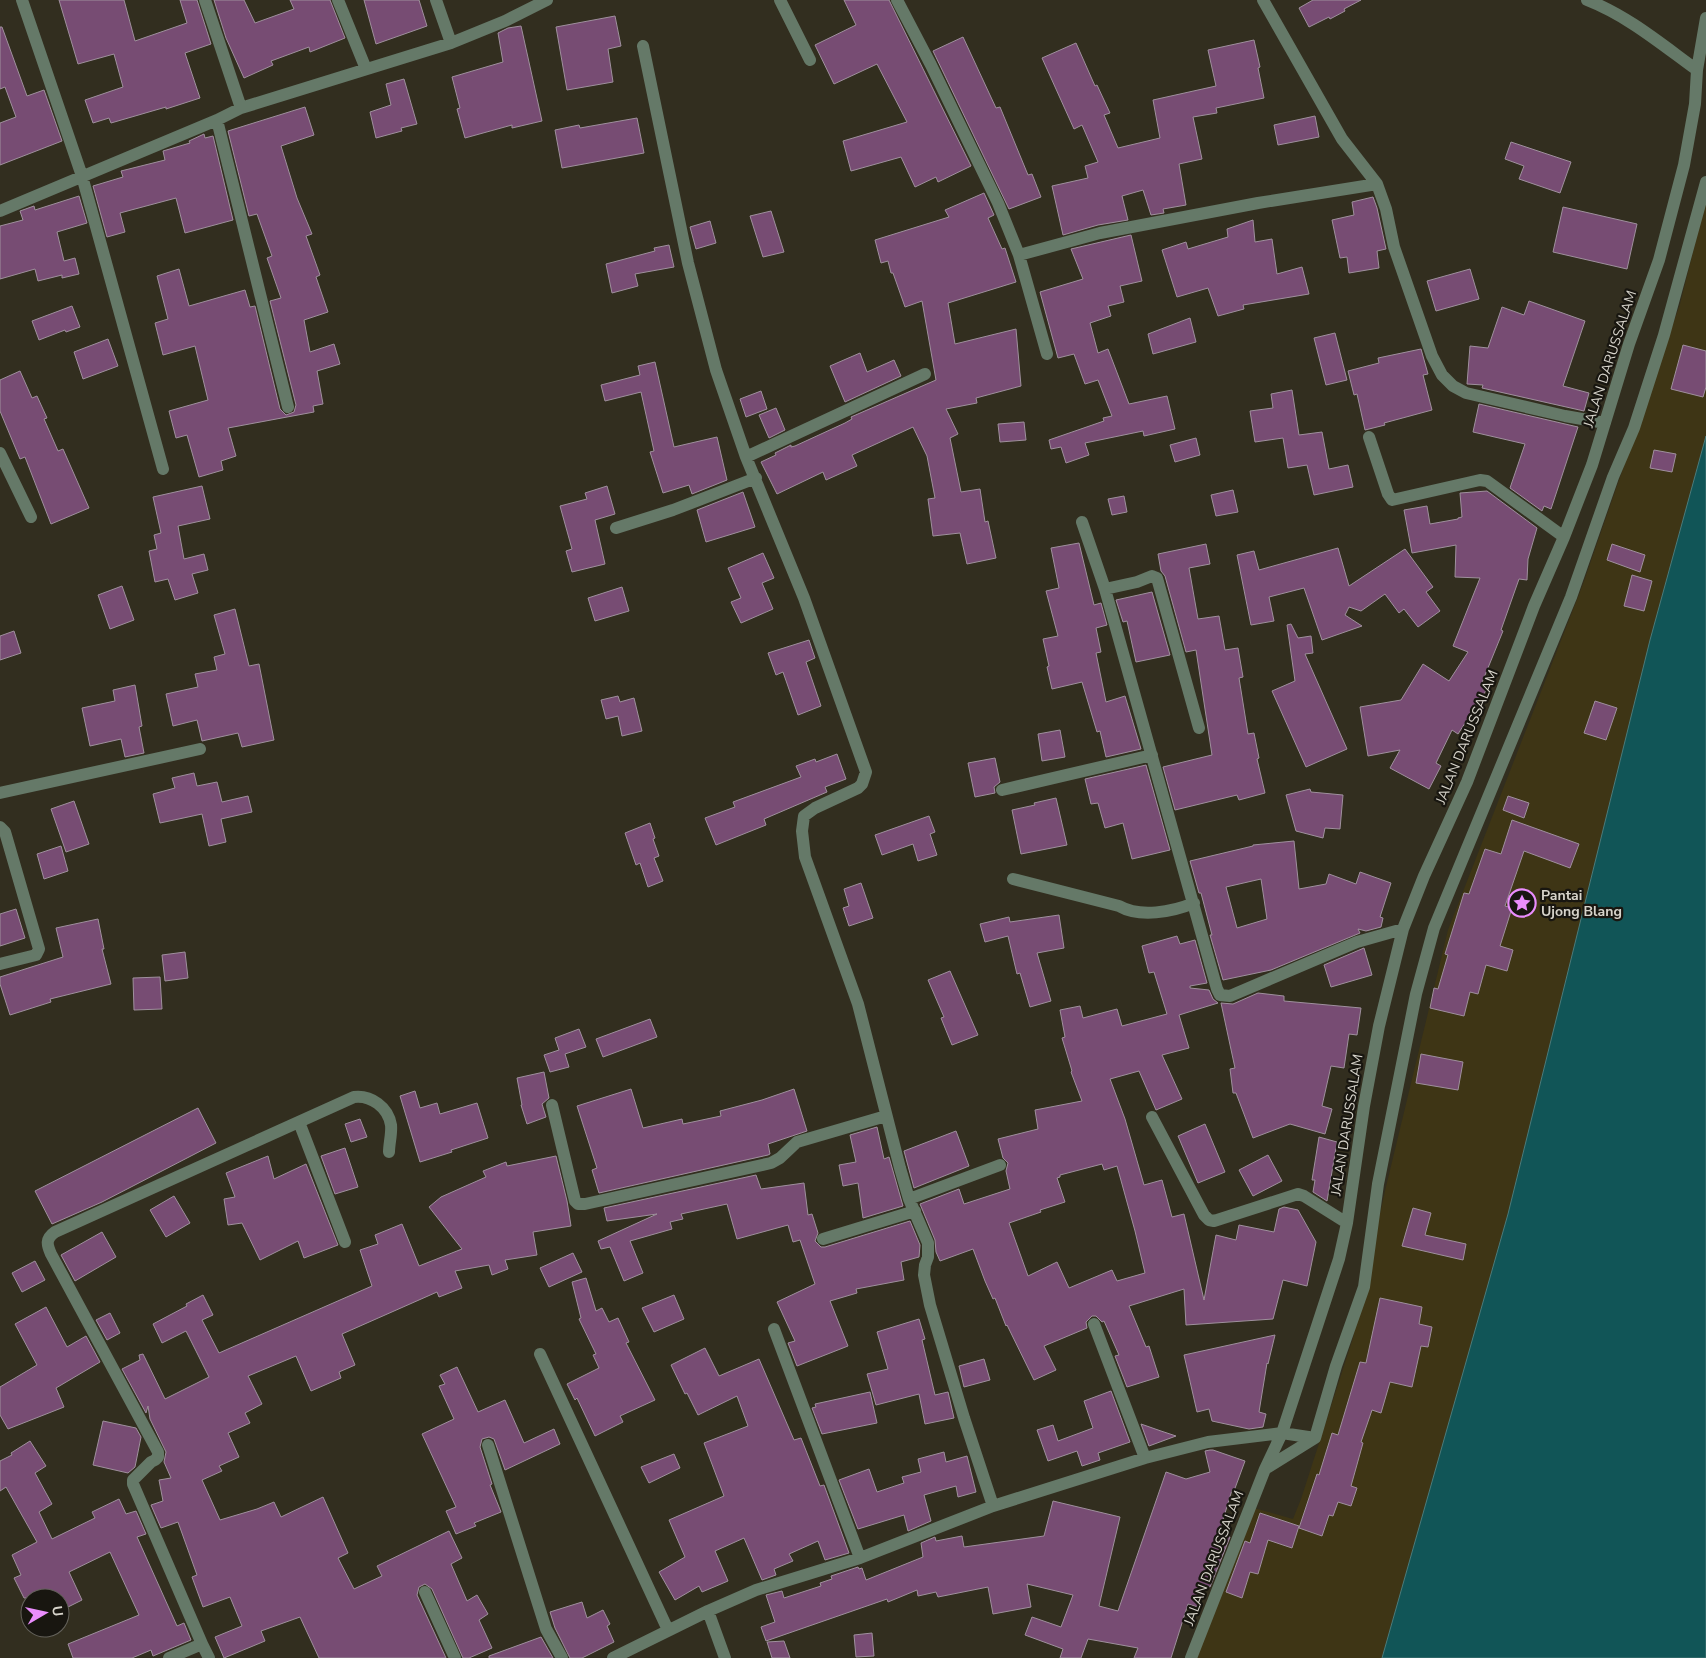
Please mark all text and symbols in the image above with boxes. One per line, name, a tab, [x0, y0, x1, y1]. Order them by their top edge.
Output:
street label: JALAN DARUSSALAM	[1579, 288, 1641, 431]
street label: JALAN DARUSSALAM	[1431, 667, 1503, 808]
place label: Pantai Ujong Blang	[1541, 886, 1622, 921]
place icon: Pantai Ujong Blang	[1507, 888, 1537, 918]
street label: JALAN DARUSSALAM	[1326, 1053, 1368, 1198]
street label: JALAN DARUSSALAM	[1179, 1488, 1249, 1629]
north arrow	[20, 1588, 70, 1638]
text: U	[47, 1604, 68, 1618]

